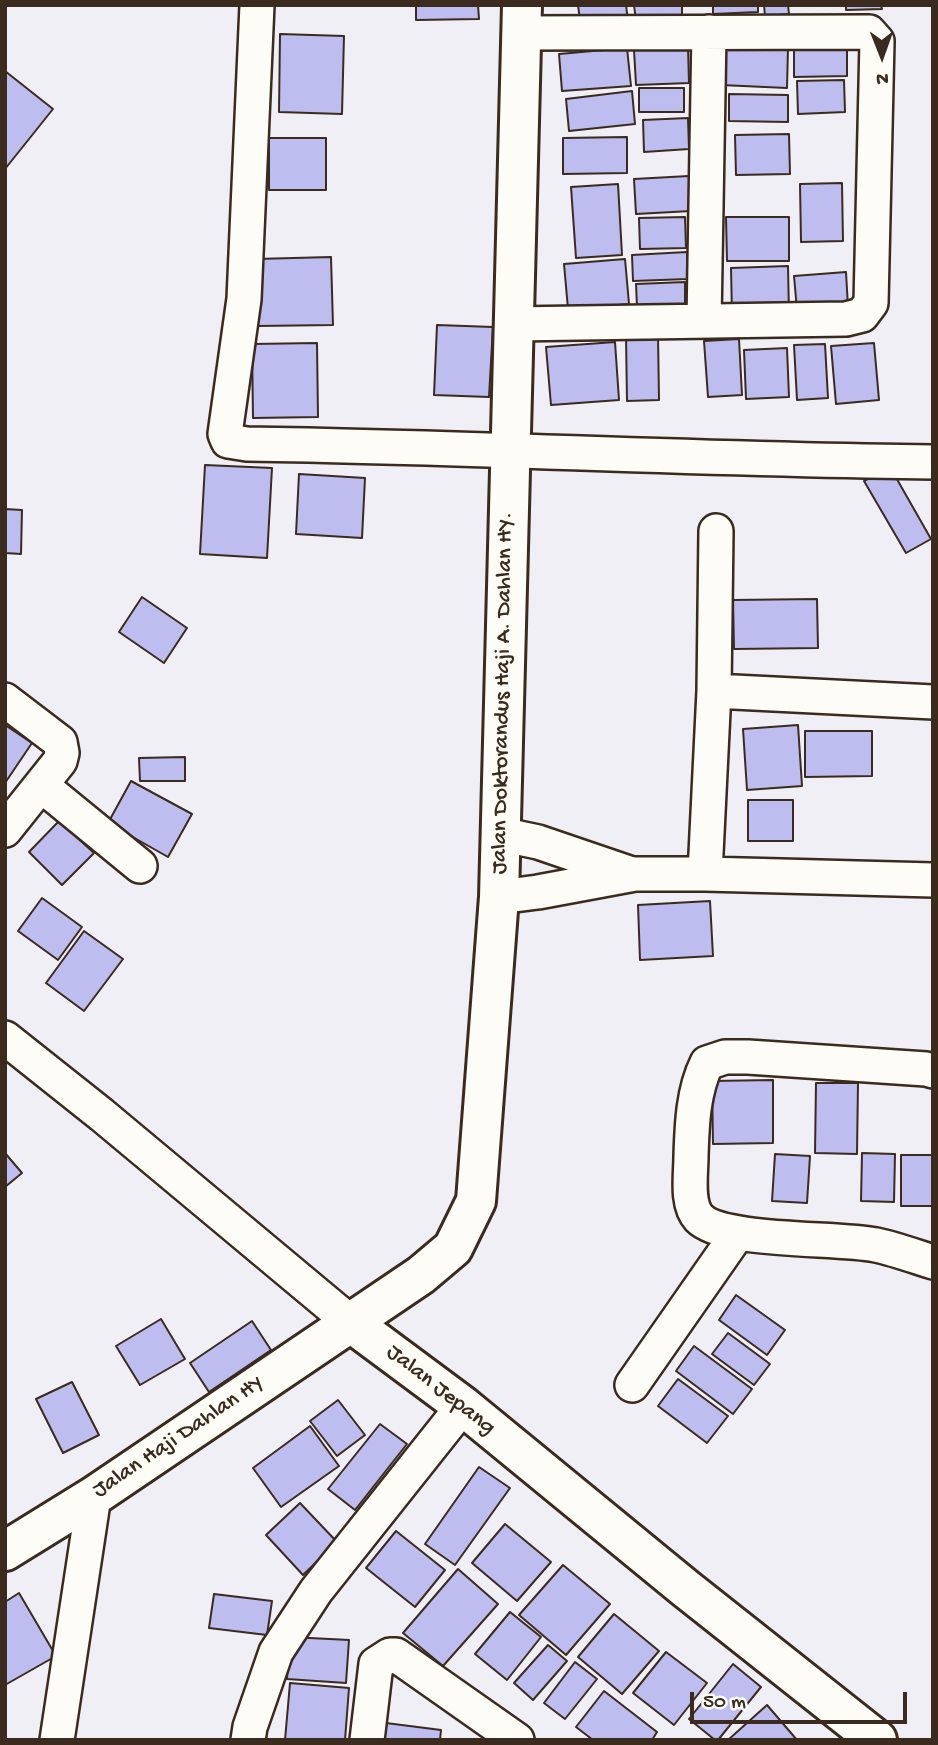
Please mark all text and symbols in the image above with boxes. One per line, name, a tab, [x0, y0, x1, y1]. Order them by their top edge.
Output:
north arrow	[847, 21, 917, 91]
text: N	[876, 66, 889, 89]
street label: Jalan Doktorandus Haji A. Dahlan HY.	[487, 512, 521, 874]
street label: Jalan Jepang	[380, 1340, 500, 1442]
street label: Jalan Haji Dahlan HY	[88, 1371, 270, 1505]
scale bar	[693, 1678, 910, 1722]
text: 50 m	[703, 1691, 746, 1716]

